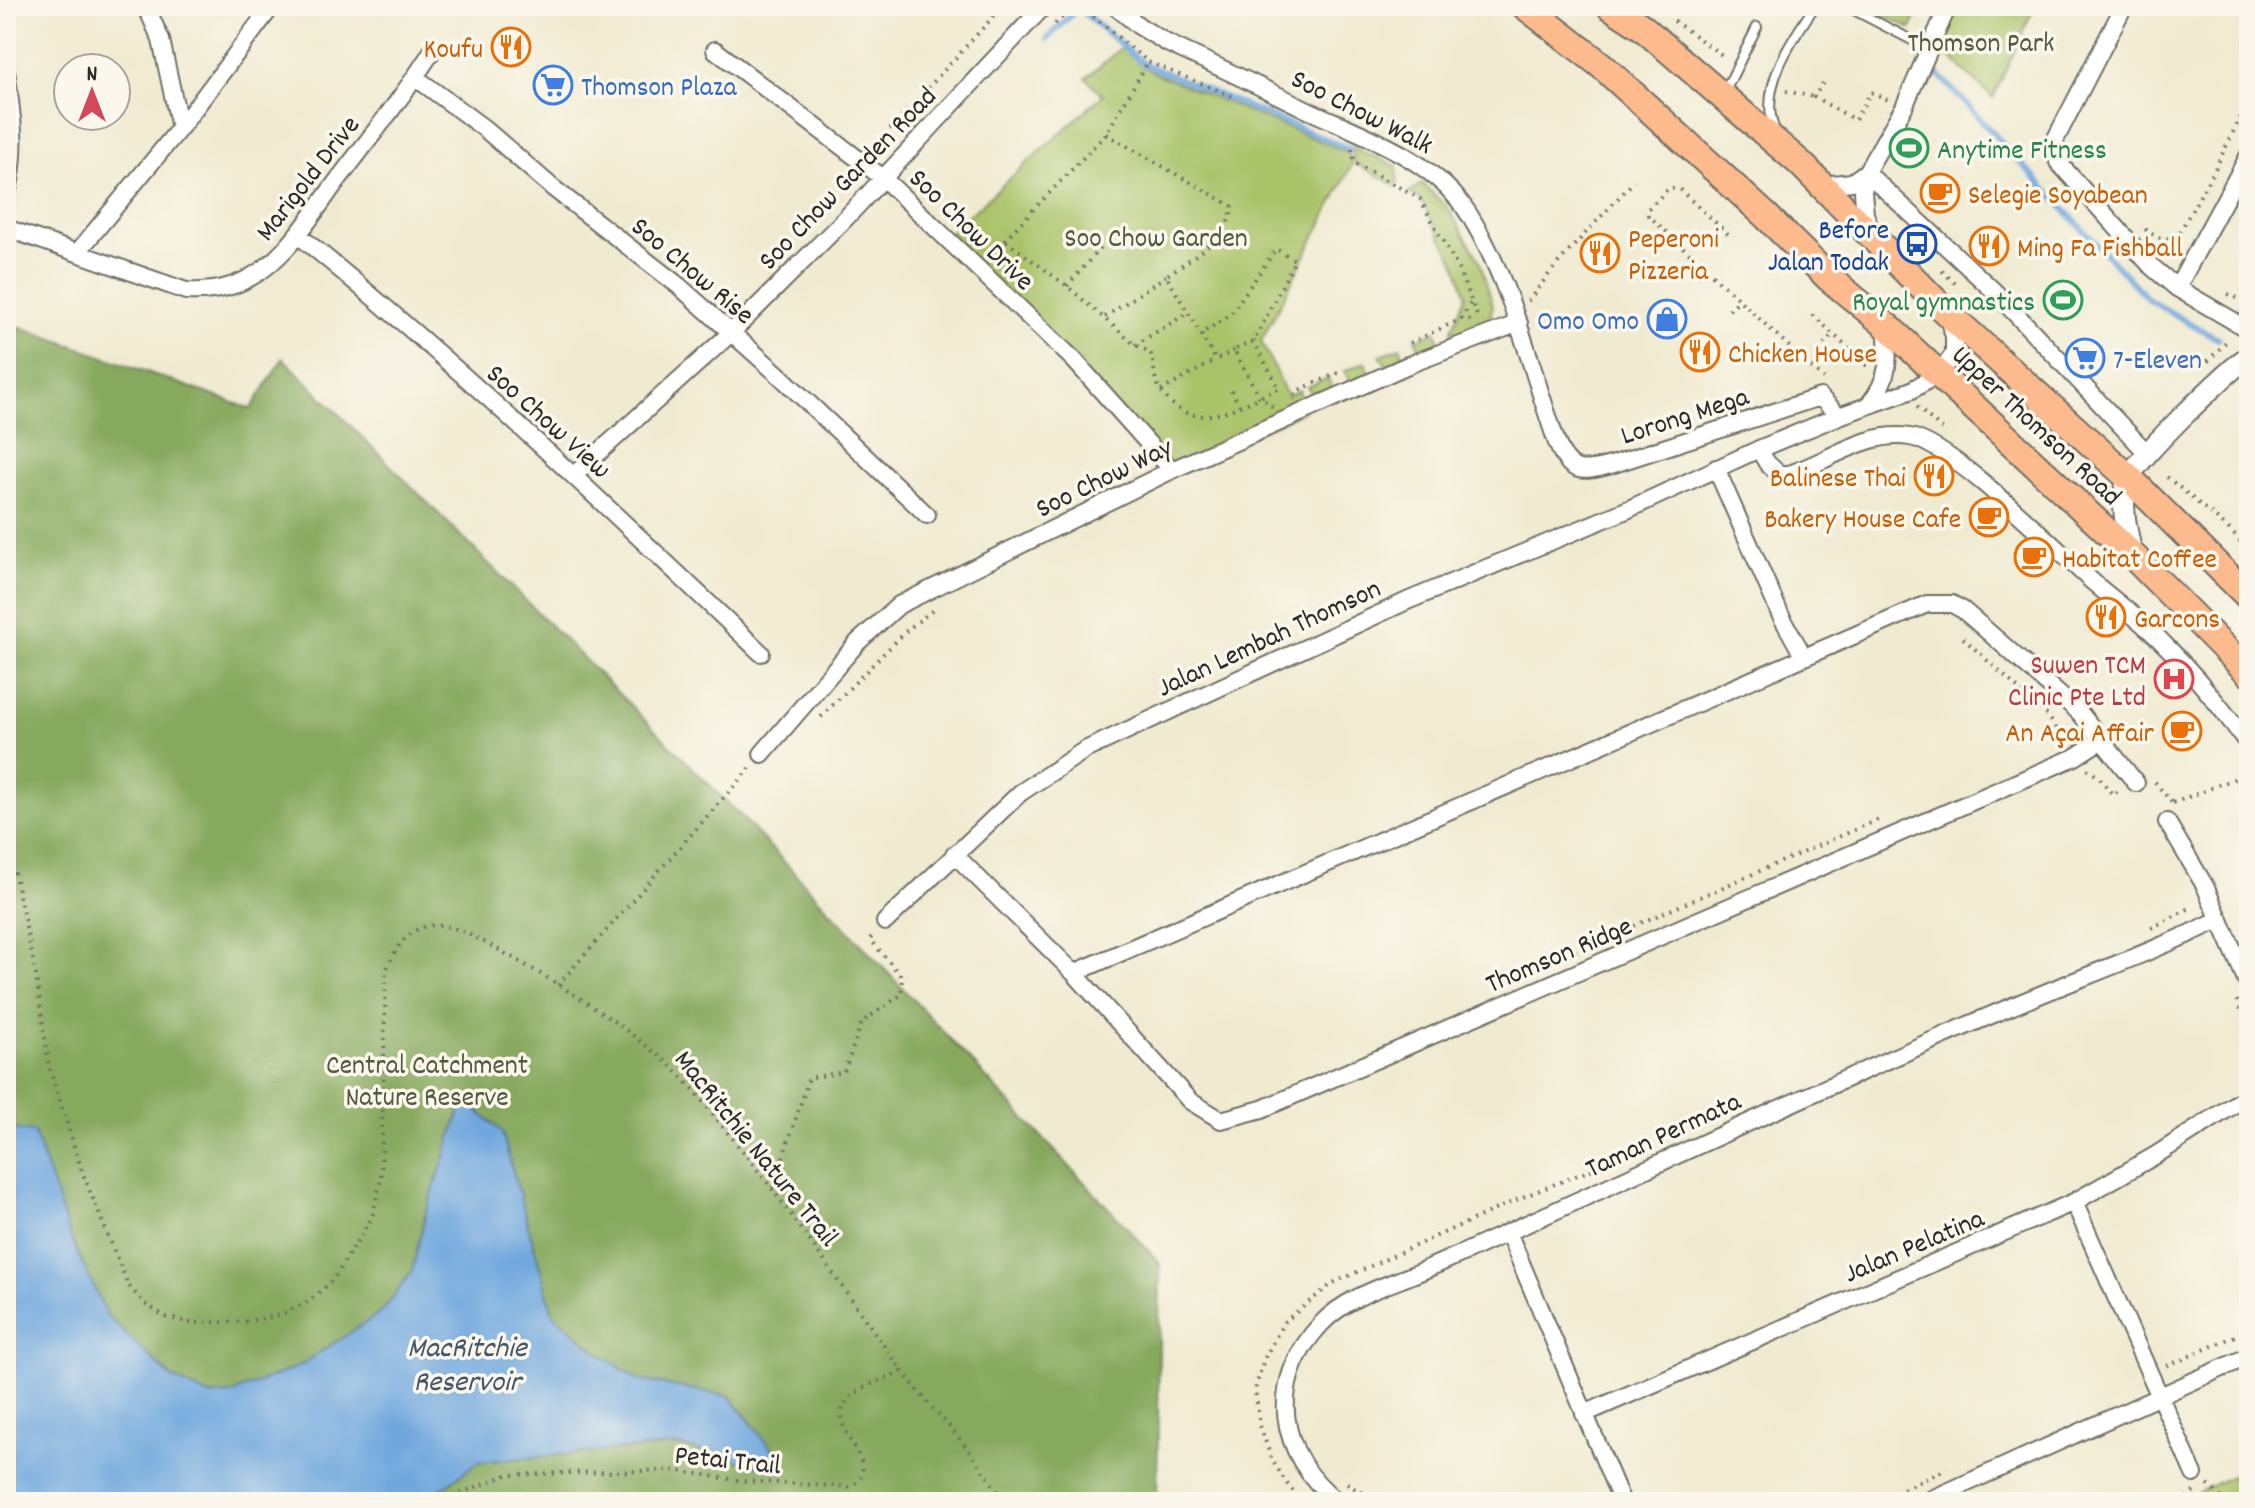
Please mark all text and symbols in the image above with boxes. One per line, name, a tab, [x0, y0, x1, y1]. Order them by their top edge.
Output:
restaurant icon: Koufu	[490, 26, 532, 68]
park label: Thomson Park	[1907, 26, 2055, 66]
place label: Koufu	[424, 32, 483, 72]
north arrow	[52, 52, 132, 132]
text: N	[87, 60, 98, 91]
street label: Soo Chow Walk	[1283, 62, 1439, 167]
supermarket icon: Thomson Plaza	[532, 64, 574, 106]
place label: Thomson Plaza	[581, 70, 737, 110]
street label: Soo Chow Garden Road	[751, 80, 948, 281]
street label: Marigold Drive	[248, 109, 372, 251]
sports icon: Anytime Fitness	[1888, 127, 1930, 169]
place label: Anytime Fitness	[1937, 133, 2107, 173]
street label: Soo Chow Drive	[898, 161, 1041, 302]
cafe icon: Selegie Soyabean	[1919, 172, 1961, 214]
place label: Selegie Soyabean	[1968, 178, 2148, 218]
street label: Soo Chow Rise	[620, 209, 761, 336]
place label: Before Jalan Todak	[1768, 213, 1889, 285]
park label: Soo Chow Garden	[1064, 221, 1248, 261]
place label: Peperoni Pizzeria	[1628, 222, 1719, 294]
bus stop icon: Before Jalan Todak	[1896, 223, 1938, 265]
restaurant icon: Ming Fa Fishball	[1968, 225, 2010, 267]
place label: Ming Fa Fishball	[2017, 231, 2183, 271]
restaurant icon: Peperoni Pizzeria	[1579, 232, 1621, 274]
sports icon: Royal gymnastics	[2042, 279, 2084, 321]
place label: Royal gymnastics	[1852, 285, 2035, 325]
shop icon: Omo Omo	[1646, 298, 1688, 340]
place label: Omo Omo	[1537, 304, 1639, 344]
restaurant icon: Chicken House	[1679, 331, 1721, 373]
place label: Chicken House	[1728, 337, 1877, 377]
supermarket icon: 7-Eleven	[2064, 337, 2106, 379]
street label: Upper Thomson Road	[1940, 338, 2129, 517]
place label: 7-Eleven	[2113, 343, 2202, 383]
street label: Soo Chow View	[475, 357, 618, 491]
street label: Lorong Mega	[1616, 379, 1756, 458]
street label: Soo Chow Way	[1030, 430, 1181, 531]
restaurant icon: Balinese Thai	[1913, 455, 1955, 497]
place label: Balinese Thai	[1770, 461, 1906, 501]
cafe icon: Bakery House Cafe	[1968, 496, 2010, 538]
place label: Bakery House Cafe	[1764, 502, 1961, 542]
cafe icon: Habitat Coffee	[2013, 536, 2055, 578]
place label: Habitat Coffee	[2062, 542, 2217, 582]
street label: Jalan Lembah Thomson	[1152, 571, 1389, 710]
restaurant icon: Garcons	[2085, 596, 2127, 638]
place label: Garcons	[2134, 602, 2220, 642]
place label: Suwen TCM Clinic Pte Ltd	[2008, 648, 2146, 720]
hospital icon: Suwen TCM Clinic Pte Ltd	[2153, 658, 2195, 700]
cafe icon: An Açai Affair	[2161, 710, 2203, 752]
place label: An Açai Affair	[2005, 716, 2155, 756]
street label: Thomson Ridge	[1480, 909, 1639, 1006]
street label: MacRitchie Nature Trail	[662, 1043, 846, 1257]
park label: Central Catchment Nature Reserve	[326, 1048, 528, 1120]
street label: Taman Permata	[1580, 1084, 1749, 1191]
street label: Jalan Pelatina	[1839, 1201, 1992, 1296]
water label: MacRitchie Reservoir	[407, 1329, 528, 1406]
street label: Petai Trail	[672, 1438, 783, 1488]

